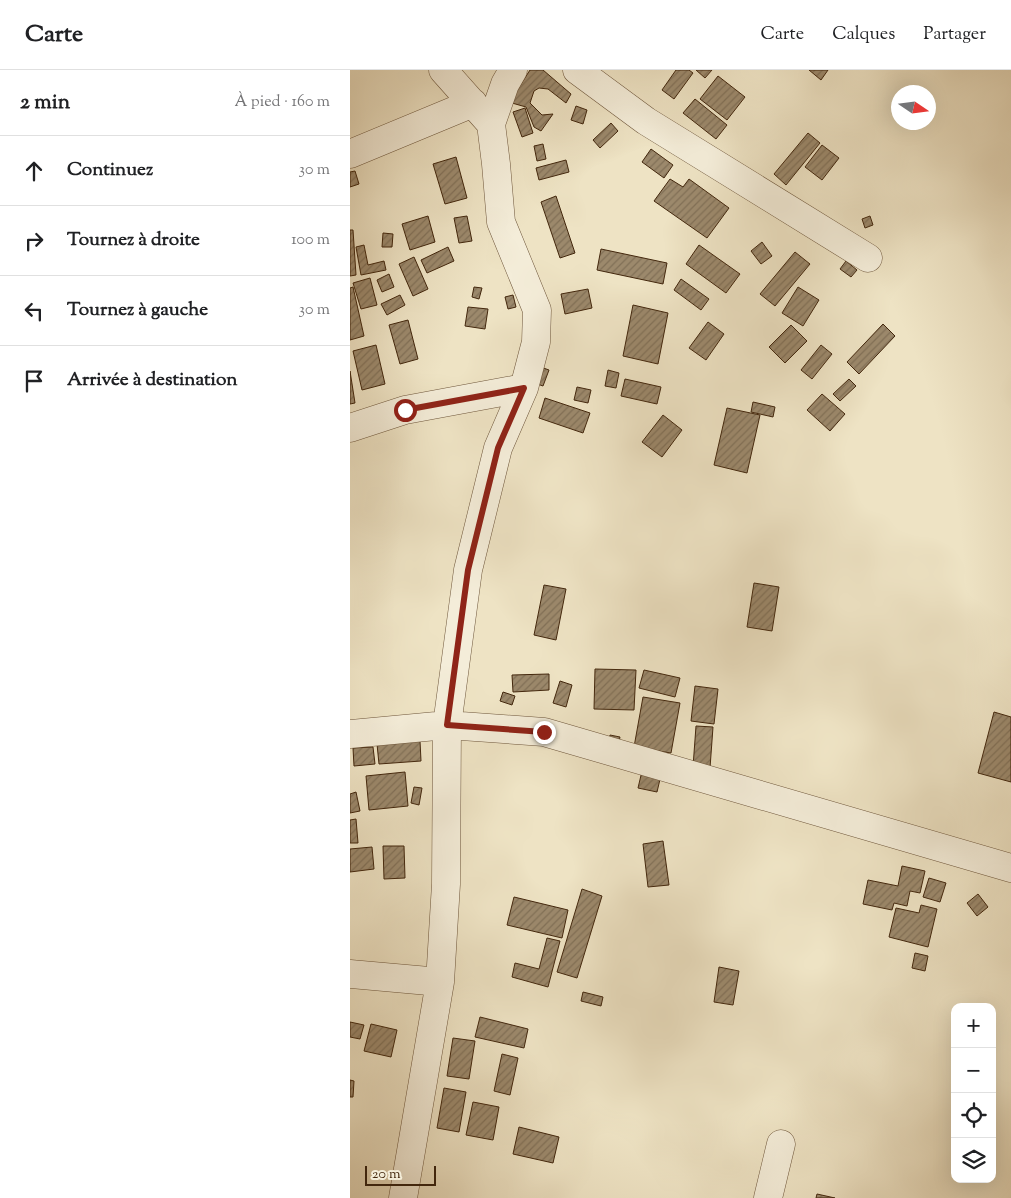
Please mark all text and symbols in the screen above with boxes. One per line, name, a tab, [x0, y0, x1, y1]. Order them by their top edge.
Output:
text: Carte	[25, 18, 83, 52]
text: Carte	[761, 22, 804, 48]
text: Calques	[832, 22, 895, 48]
text: Partager	[923, 22, 986, 48]
north arrow	[891, 85, 936, 130]
text: 2 min	[20, 88, 70, 118]
text: À pied · 160 m	[234, 91, 330, 114]
icon: ahead	[20, 157, 48, 185]
text: Continuez	[67, 157, 153, 184]
text: 30 m	[299, 159, 330, 182]
icon: right	[20, 227, 48, 255]
text: Tournez à droite	[67, 227, 200, 254]
text: 100 m	[291, 229, 330, 252]
icon: left	[20, 297, 48, 325]
text: Tournez à gauche	[67, 297, 208, 324]
text: 30 m	[299, 299, 330, 322]
icon: arrive	[20, 367, 48, 395]
text: Arrivée à destination	[67, 367, 238, 394]
route start	[394, 399, 417, 422]
route end	[533, 721, 556, 744]
map controls	[951, 1003, 996, 1183]
button: +	[951, 1003, 996, 1048]
button: −	[951, 1048, 996, 1093]
button: locate	[951, 1093, 996, 1138]
button: layers	[951, 1138, 996, 1183]
scale bar	[365, 1163, 436, 1186]
text: 20 m	[372, 1165, 401, 1185]

